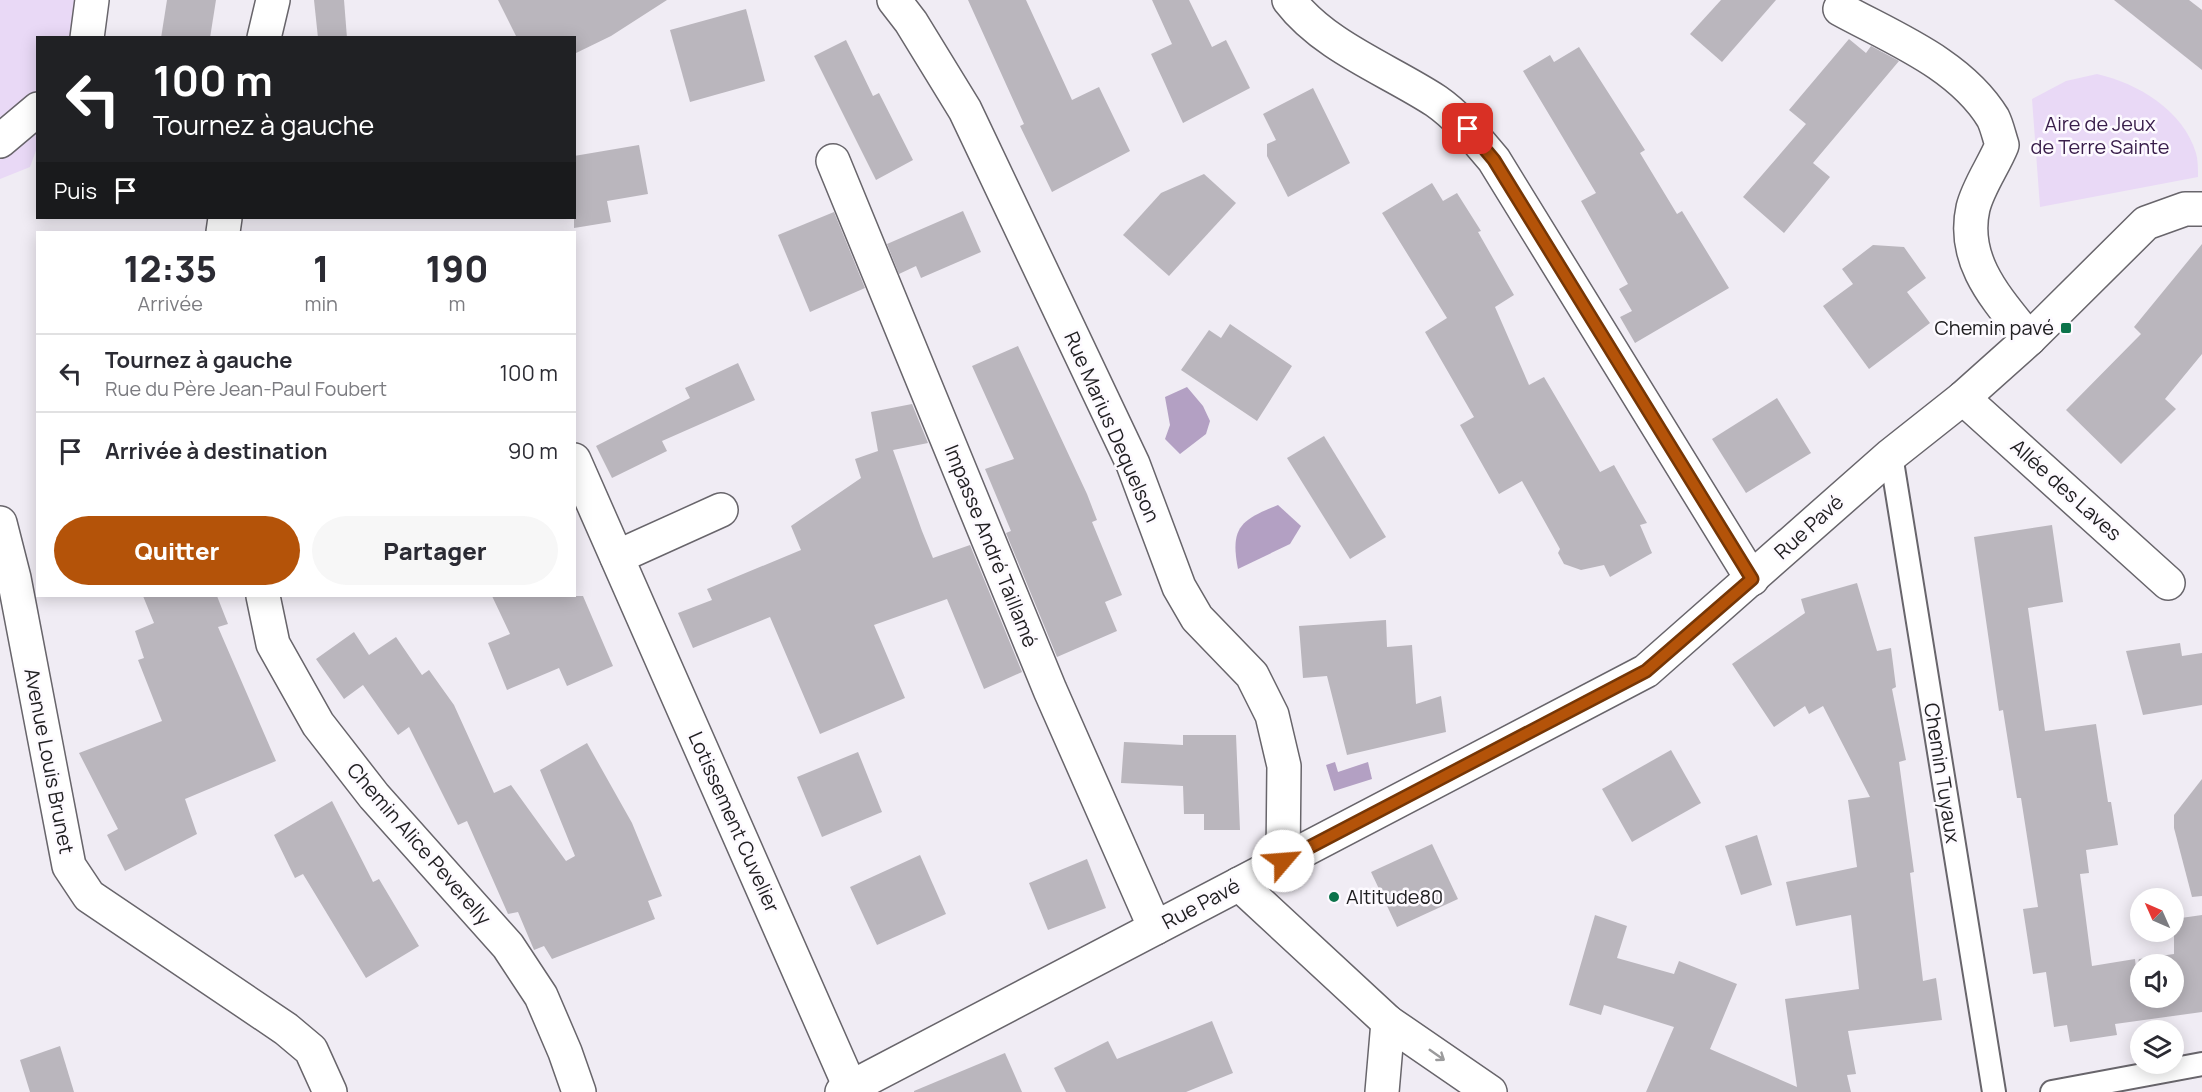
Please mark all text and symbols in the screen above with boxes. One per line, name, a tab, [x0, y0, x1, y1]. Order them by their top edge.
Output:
text: 100 m	[153, 51, 273, 109]
icon: left	[54, 60, 132, 138]
pin	[1442, 103, 1493, 154]
text: Tournez à gauche	[153, 106, 374, 143]
park label: Aire de Jeux de Terre Sainte	[2031, 110, 2169, 160]
icon: arrive	[1451, 112, 1484, 145]
icon: arrive	[109, 174, 142, 207]
text: Puis	[54, 176, 97, 206]
text: 12:35	[124, 244, 217, 293]
text: 1	[313, 244, 329, 293]
text: 190	[425, 244, 488, 293]
text: Arrivée	[138, 290, 203, 317]
text: min	[304, 290, 338, 317]
text: m	[449, 290, 465, 317]
place label: Chemin pavé	[1935, 314, 2054, 341]
marker: Chemin pavé	[2059, 321, 2073, 335]
street label: Rue Marius Dequelson	[1058, 327, 1167, 526]
text: Tournez à gauche	[105, 345, 292, 375]
icon: left	[54, 357, 87, 390]
text: 100 m	[500, 358, 558, 388]
text: Rue du Père Jean-Paul Foubert	[105, 375, 387, 402]
street label: Allée des Laves	[2005, 433, 2128, 547]
icon: arrive	[54, 435, 87, 468]
text: Arrivée à destination	[105, 436, 328, 466]
text: 90 m	[508, 436, 558, 466]
street label: Impasse André Taillamé	[939, 441, 1044, 651]
street label: Rue Pavé	[1768, 488, 1849, 565]
button: Quitter	[54, 516, 300, 585]
button: Partager	[312, 516, 558, 585]
street label: Avenue Louis Brunet	[18, 666, 81, 856]
street label: Chemin Tuyaux	[1918, 701, 1967, 845]
street label: Lotissement Cuvelier	[682, 727, 786, 916]
street label: Chemin Alice Peverelly	[341, 757, 498, 931]
position arrow	[1251, 829, 1315, 893]
street label: Rue Pavé	[1157, 872, 1244, 935]
place label: Altitude80	[1346, 883, 1443, 910]
north arrow	[2130, 888, 2184, 942]
map controls	[2130, 888, 2184, 1074]
marker: Altitude80	[1327, 890, 1341, 904]
button: sound	[2130, 954, 2184, 1008]
button: layers	[2130, 1020, 2184, 1074]
one-way arrow	[1428, 1049, 1444, 1061]

